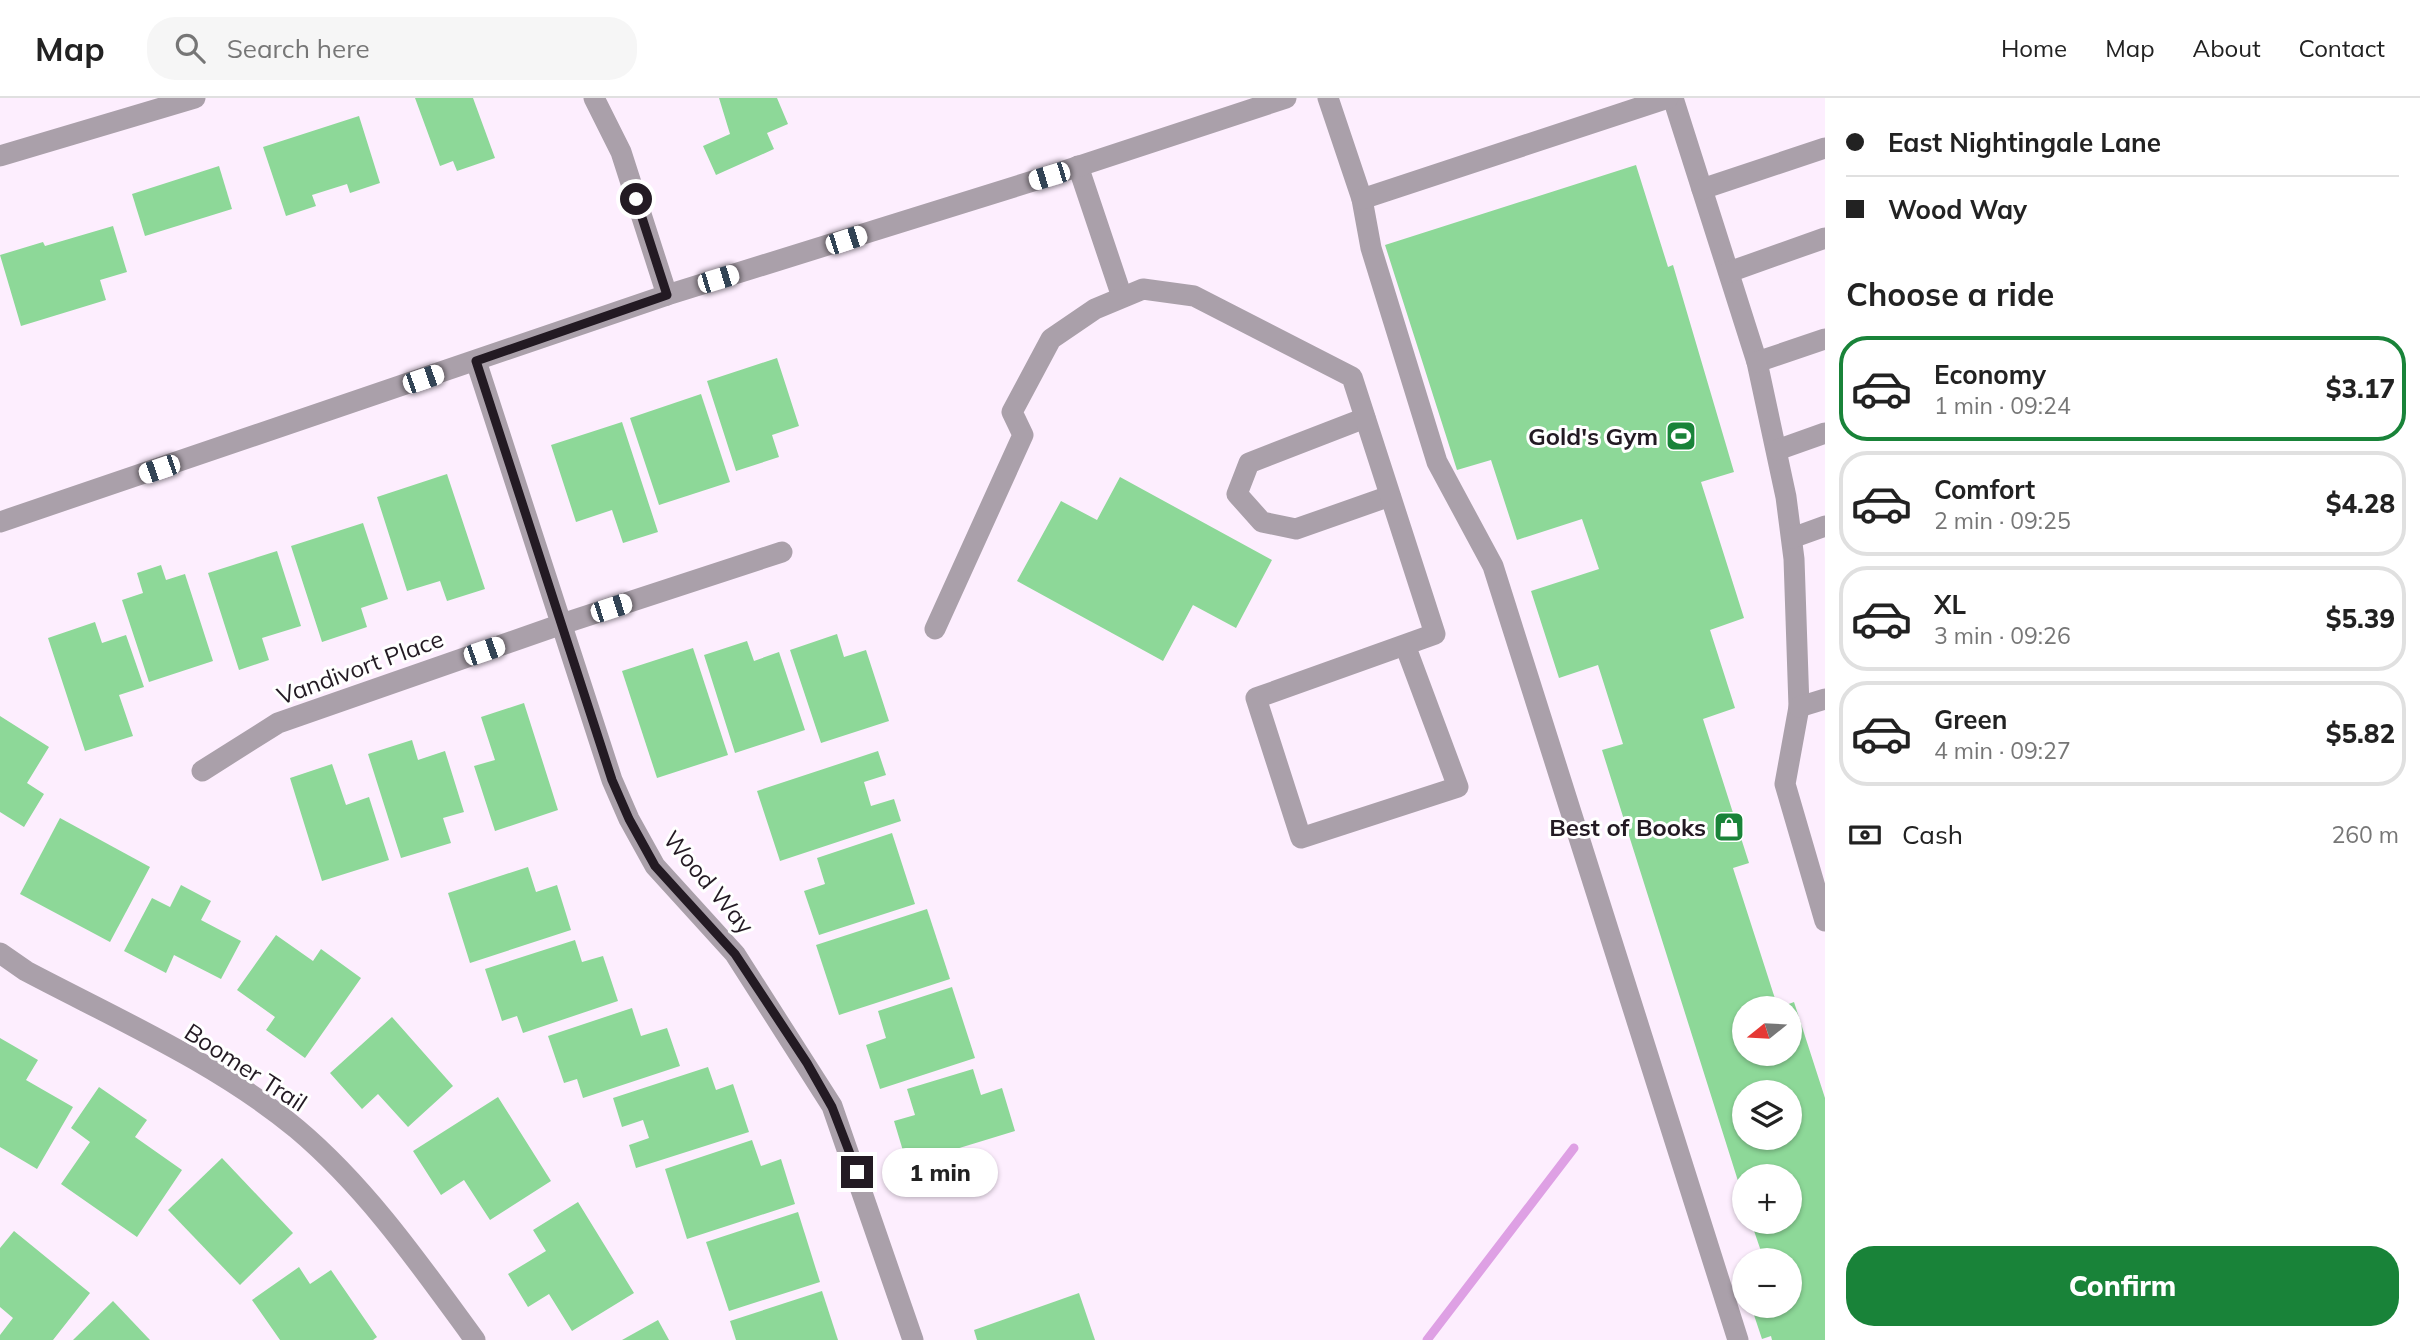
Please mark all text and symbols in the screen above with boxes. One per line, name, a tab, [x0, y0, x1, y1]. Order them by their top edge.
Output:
search box	[147, 17, 637, 80]
text: Map	[35, 28, 105, 69]
icon: search	[171, 29, 209, 67]
text: Search here	[227, 32, 370, 65]
text: Home	[2001, 33, 2067, 63]
text: Map	[2105, 33, 2155, 63]
text: About	[2193, 33, 2261, 63]
text: Contact	[2299, 33, 2385, 63]
text: East Nightingale Lane	[1888, 126, 2161, 159]
car	[1026, 160, 1073, 192]
route start	[620, 183, 652, 215]
text: Wood Way	[1888, 193, 2027, 226]
car	[823, 224, 870, 256]
car	[695, 263, 742, 295]
text: Choose a ride	[1846, 274, 2054, 314]
icon: car	[1850, 357, 1913, 420]
text: Economy	[1934, 358, 2046, 391]
car	[400, 362, 447, 396]
text: $3.17	[2326, 372, 2395, 405]
text: 1 min · 09:24	[1934, 391, 2071, 420]
sports icon: Gold's Gym	[1664, 419, 1698, 453]
place label: Gold's Gym	[1528, 421, 1658, 451]
car	[136, 452, 183, 486]
icon: car	[1850, 472, 1913, 535]
text: Comfort	[1934, 473, 2035, 506]
text: $4.28	[2326, 487, 2395, 520]
text: 2 min · 09:25	[1934, 506, 2071, 535]
icon: car	[1850, 587, 1913, 650]
text: XL	[1934, 588, 1966, 621]
car	[588, 592, 635, 624]
text: $5.39	[2326, 602, 2395, 635]
text: 3 min · 09:26	[1934, 621, 2071, 650]
street label: Vandivort Place	[273, 623, 447, 711]
car	[461, 634, 508, 668]
icon: car	[1850, 702, 1913, 765]
text: Green	[1934, 703, 2007, 736]
text: $5.82	[2326, 717, 2395, 750]
text: 4 min · 09:27	[1934, 736, 2071, 765]
shop icon: Best of Books	[1712, 810, 1746, 844]
place label: Best of Books	[1549, 812, 1706, 842]
icon: cash	[1846, 816, 1884, 854]
text: Cash	[1902, 818, 1963, 851]
text: 260 m	[2331, 820, 2399, 849]
street label: Wood Way	[657, 824, 761, 940]
north arrow	[1732, 996, 1802, 1066]
map controls	[1732, 996, 1802, 1318]
street label: Boomer Trail	[179, 1016, 313, 1118]
button: layers	[1732, 1080, 1802, 1150]
callout: 1 min	[882, 1148, 997, 1196]
route end	[841, 1156, 873, 1188]
text: 1 min	[909, 1158, 971, 1187]
button: +	[1732, 1164, 1802, 1234]
button: Confirm	[1846, 1246, 2399, 1326]
button: −	[1732, 1248, 1802, 1318]

